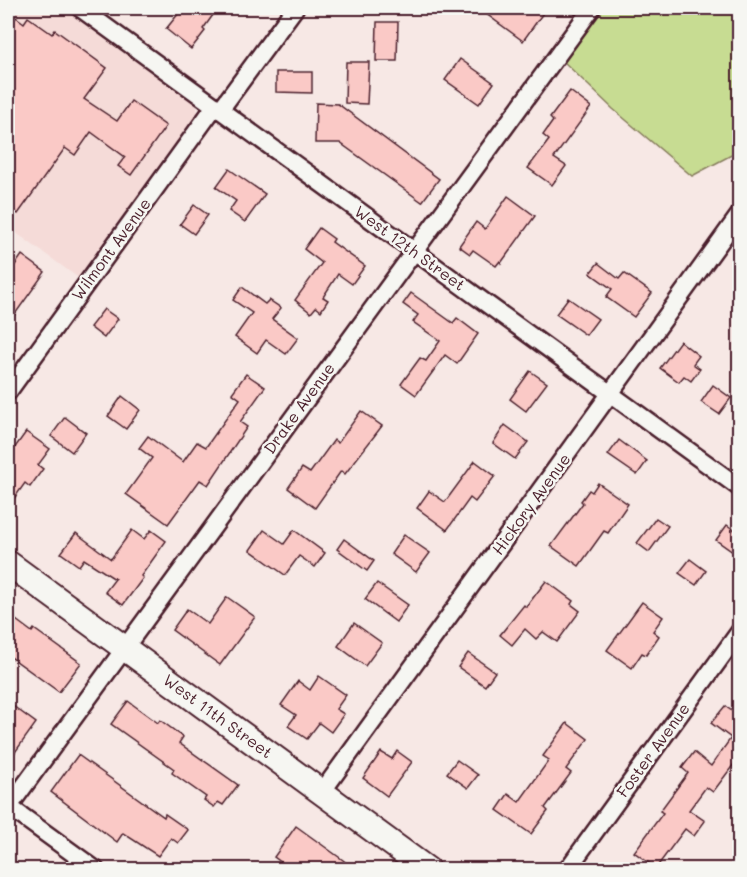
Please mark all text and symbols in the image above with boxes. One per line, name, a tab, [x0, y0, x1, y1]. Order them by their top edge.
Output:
street label: Wilmont Avenue	[66, 193, 155, 304]
street label: West 12th Street	[351, 200, 470, 295]
street label: Drake Avenue	[258, 358, 339, 458]
street label: Hickory Avenue	[487, 449, 575, 559]
street label: West 11th Street	[159, 669, 277, 762]
street label: Foster Avenue	[611, 698, 694, 801]

